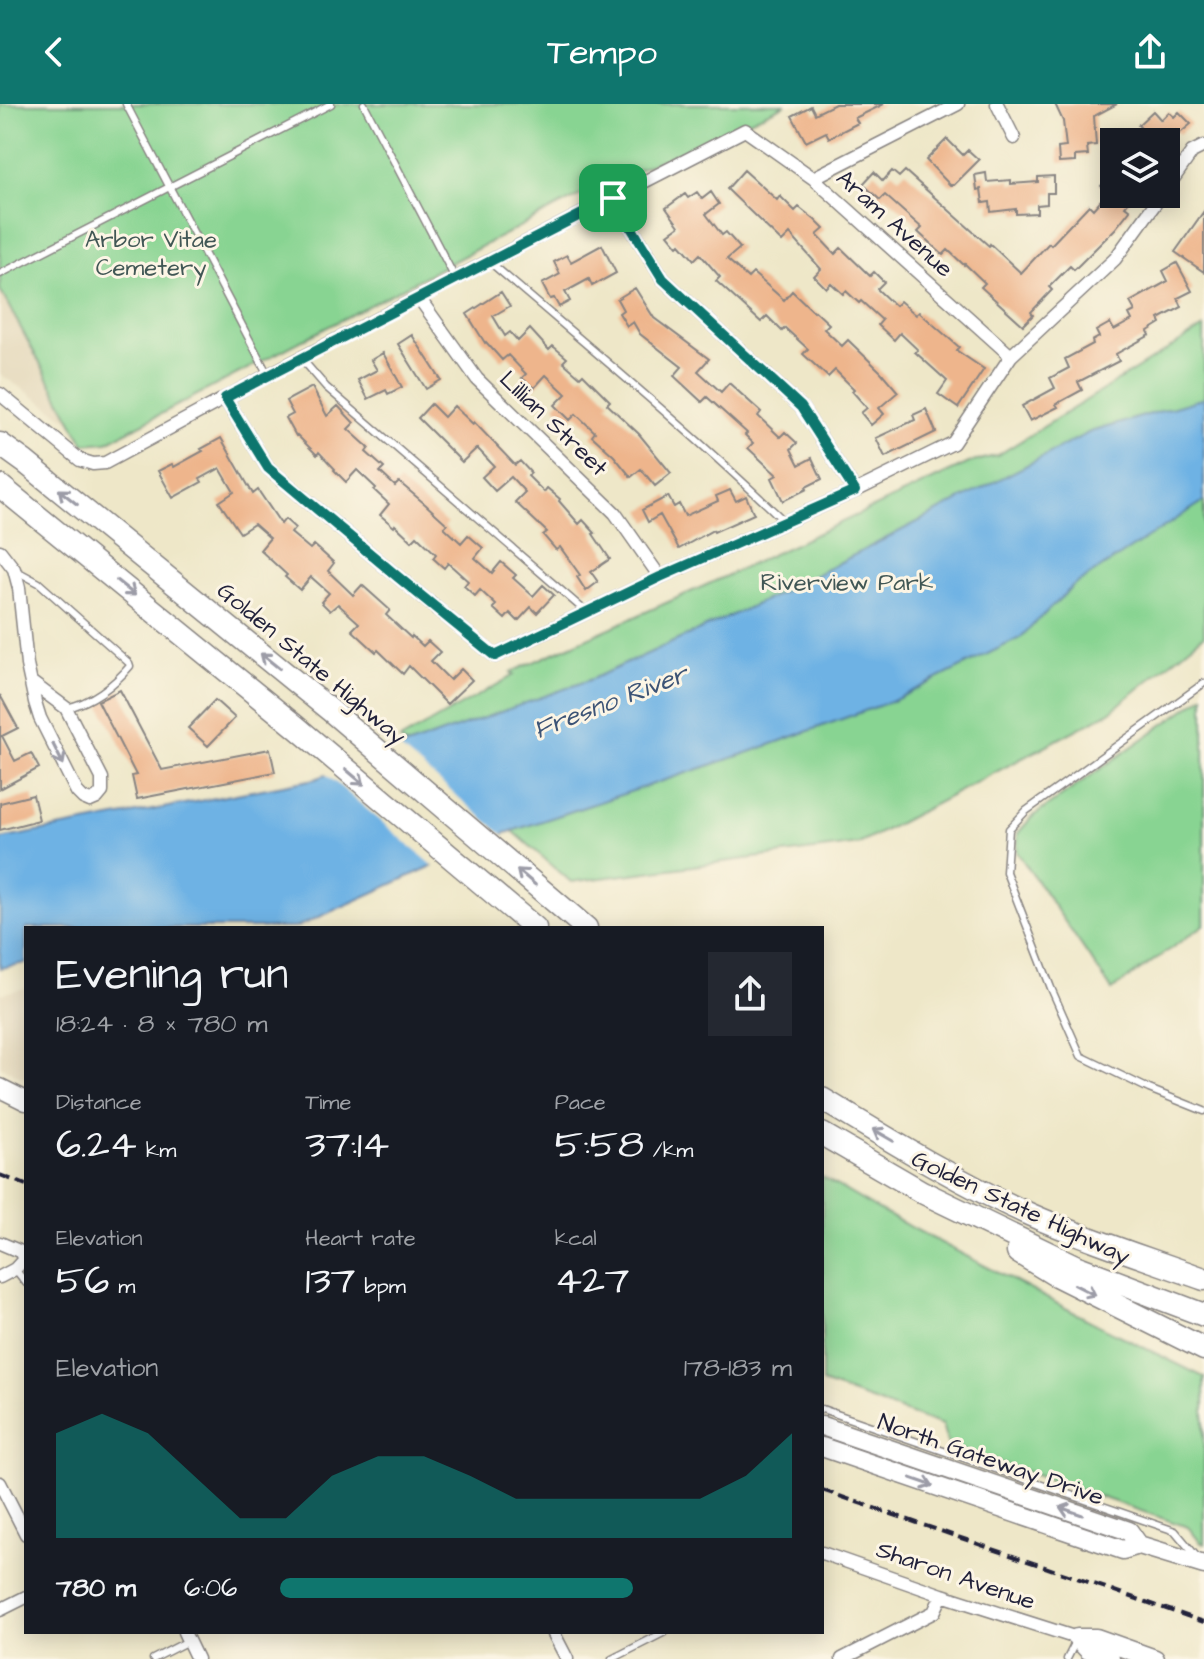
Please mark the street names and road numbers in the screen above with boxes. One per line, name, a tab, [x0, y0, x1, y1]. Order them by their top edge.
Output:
street label: Aram Avenue	[828, 162, 960, 286]
street label: Lillian Street	[491, 363, 615, 485]
street label: Golden State Highway	[209, 574, 413, 754]
street label: Golden State Highway	[905, 1142, 1135, 1274]
street label: North Gateway Drive	[873, 1405, 1108, 1516]
street label: Sharon Avenue	[872, 1533, 1040, 1619]

